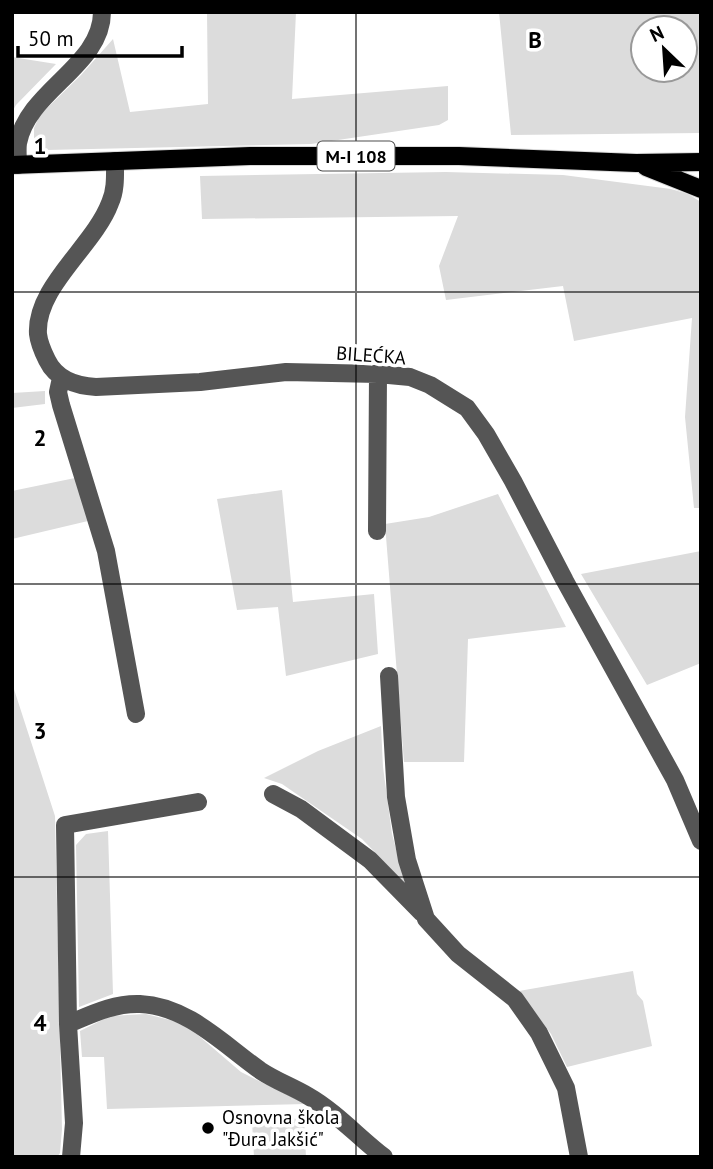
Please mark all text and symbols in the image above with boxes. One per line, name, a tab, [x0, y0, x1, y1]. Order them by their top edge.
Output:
scale bar	[18, 14, 182, 58]
north arrow	[629, 14, 699, 84]
text: N	[646, 20, 668, 47]
text: 50 m	[28, 25, 74, 52]
text: B	[528, 25, 542, 54]
text: 1	[33, 131, 47, 160]
road number: M-I 108	[318, 141, 394, 170]
street label: BILEĆKA	[335, 341, 407, 369]
text: 2	[33, 423, 47, 452]
text: 3	[33, 716, 47, 745]
text: 4	[33, 1008, 47, 1037]
place label: Osnovna škola "Đura Jakšić"	[222, 1105, 339, 1151]
marker: Osnovna škola "Đura Jakšić"	[200, 1120, 216, 1136]

